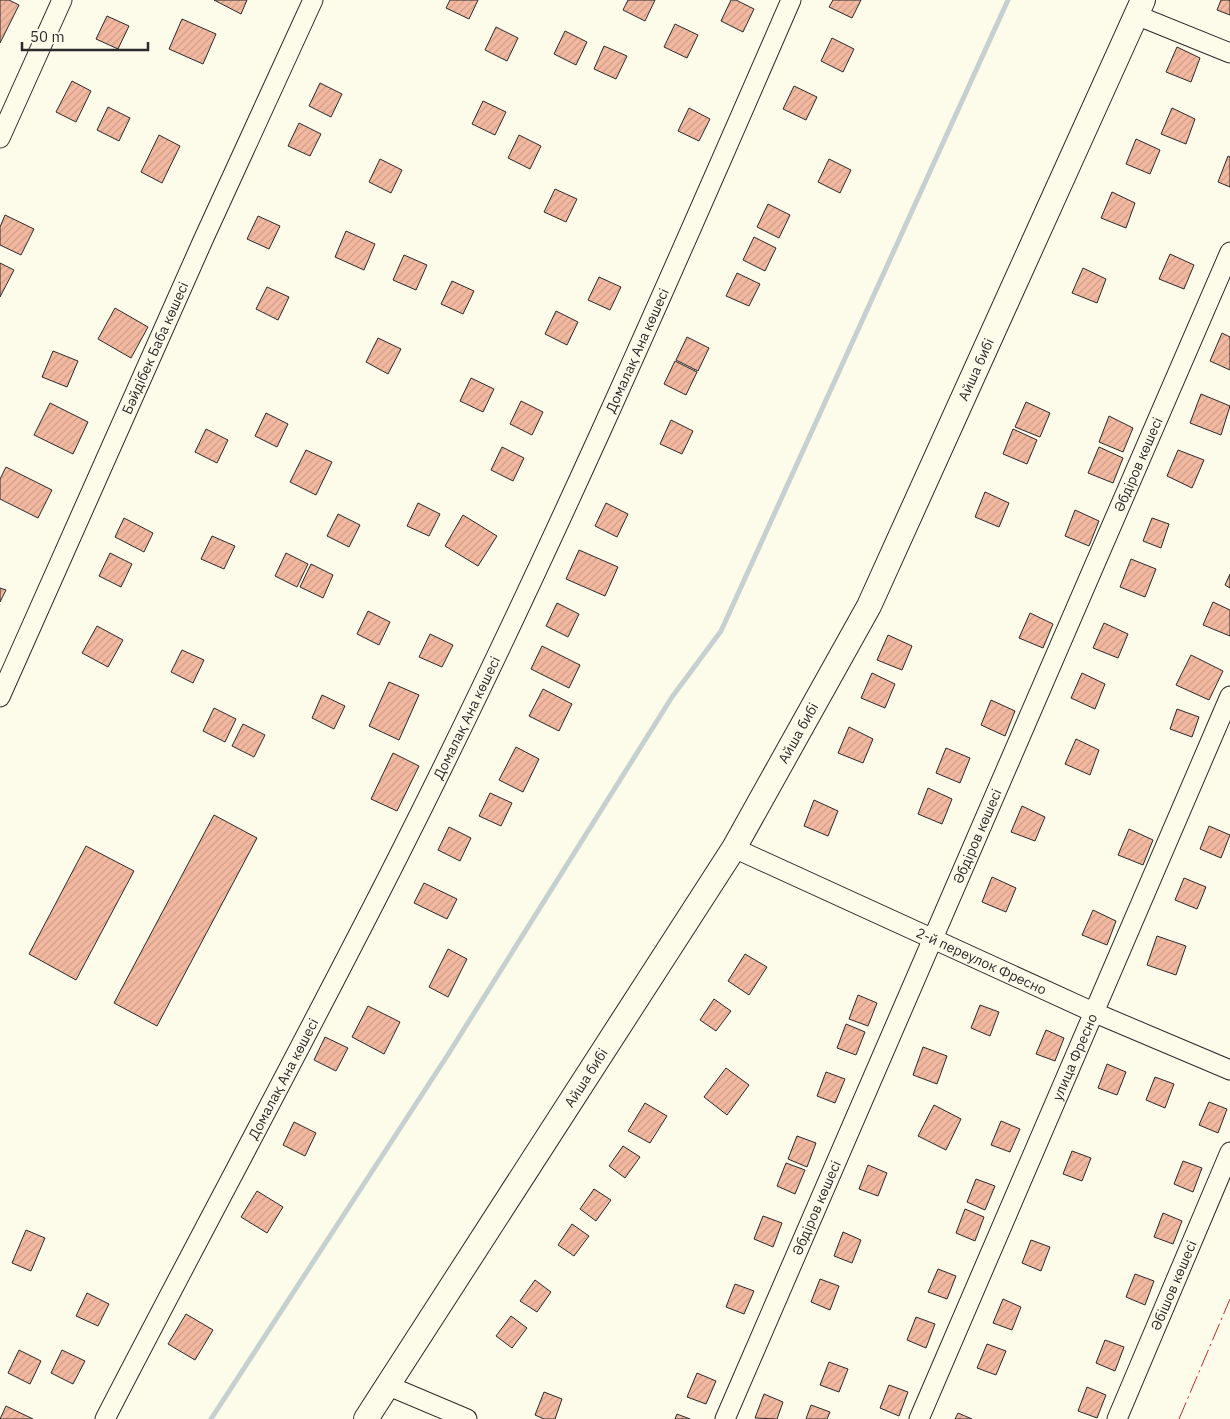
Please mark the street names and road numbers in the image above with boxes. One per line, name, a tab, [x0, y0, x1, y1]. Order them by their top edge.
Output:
street label: Бәйдібек Баба көшесі	[118, 279, 192, 417]
street label: Домалақ Ана көшесі	[601, 285, 673, 416]
street label: Айша бибі	[954, 335, 998, 404]
street label: Әбдіров көшесі	[1110, 414, 1166, 515]
street label: Домалақ Ана көшесі	[429, 653, 504, 782]
street label: Айша бибі	[774, 699, 822, 767]
street label: Әбдіров көшесі	[949, 786, 1006, 886]
street label: 2-й переулок Фресно	[913, 923, 1050, 999]
street label: улица Фресно	[1048, 1011, 1101, 1103]
street label: Домалақ Ана көшесі	[244, 1015, 323, 1143]
street label: Айша бибі	[560, 1045, 612, 1111]
street label: Әбдіров көшесі	[788, 1158, 845, 1258]
street label: Әбішов көшесі	[1146, 1238, 1201, 1333]

